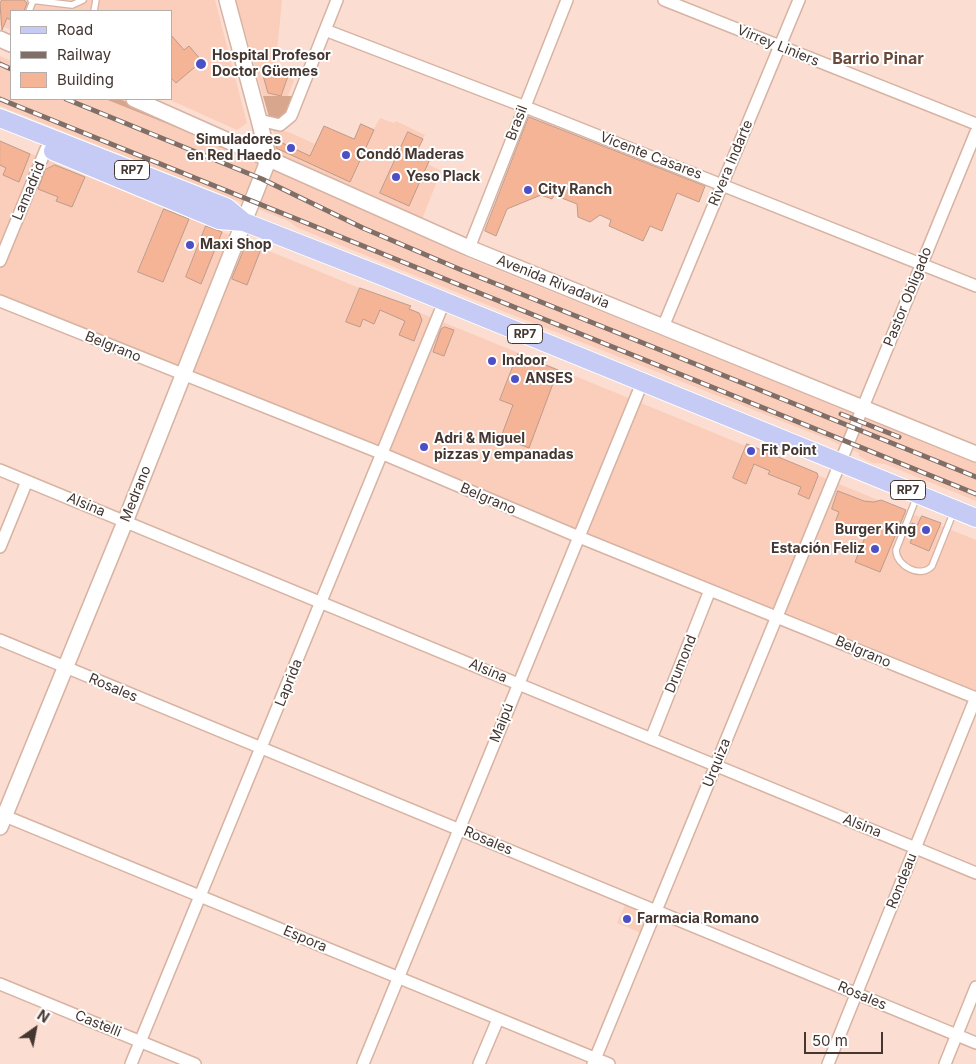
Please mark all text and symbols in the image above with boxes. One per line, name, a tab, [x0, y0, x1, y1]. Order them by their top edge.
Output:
legend	[10, 10, 172, 100]
text: Road	[57, 20, 93, 39]
street label: Virrey Liniers	[734, 22, 822, 70]
text: Railway	[57, 45, 111, 64]
place label: Hospital Profesor Doctor Güemes	[212, 48, 331, 80]
district label: Barrio Pinar	[832, 49, 924, 69]
marker: Hospital Profesor Doctor Güemes	[194, 57, 208, 71]
text: Building	[57, 70, 114, 89]
street label: Brasil	[503, 103, 531, 143]
street label: Rivera Indarte	[705, 117, 757, 209]
street label: Vicente Casares	[598, 129, 704, 183]
place label: Simuladores en Red Haedo	[187, 132, 281, 164]
marker: Simuladores en Red Haedo	[285, 142, 297, 154]
place label: Condó Maderas	[356, 147, 464, 163]
marker: Condó Maderas	[340, 149, 352, 161]
street label: Lamadrid	[9, 159, 49, 223]
road number: RP7	[114, 160, 150, 180]
place label: Yeso Plack	[406, 169, 480, 185]
marker: Yeso Plack	[390, 171, 402, 183]
place label: City Ranch	[538, 182, 612, 198]
marker: City Ranch	[522, 184, 534, 196]
place label: Maxi Shop	[200, 237, 272, 253]
marker: Maxi Shop	[184, 239, 196, 251]
street label: Pastor Obligado	[880, 245, 936, 349]
street label: Avenida Rivadavia	[494, 252, 612, 312]
road number: RP7	[508, 324, 542, 344]
street label: Belgrano	[82, 328, 144, 366]
place label: Indoor	[502, 353, 546, 369]
marker: Indoor	[486, 355, 498, 367]
place label: ANSES	[525, 371, 573, 387]
marker: ANSES	[509, 373, 521, 385]
place label: Adri & Miguel pizzas y empanadas	[434, 431, 574, 464]
marker: Adri & Miguel pizzas y empanadas	[418, 441, 430, 453]
place label: Fit Point	[761, 443, 817, 459]
marker: Fit Point	[745, 445, 757, 457]
street label: Medrano	[117, 463, 155, 525]
street label: Belgrano	[458, 480, 518, 518]
road number: RP7	[890, 480, 926, 500]
street label: Alsina	[64, 489, 108, 521]
place label: Burger King	[835, 522, 916, 538]
marker: Burger King	[920, 524, 932, 536]
place label: Estación Feliz	[771, 541, 865, 557]
marker: Estación Feliz	[869, 543, 881, 555]
street label: Drumond	[662, 633, 700, 695]
street label: Belgrano	[833, 633, 893, 671]
street label: Alsina	[466, 655, 510, 687]
street label: Laprida	[272, 657, 306, 709]
street label: Rosales	[86, 670, 140, 706]
street label: Maipú	[487, 701, 517, 745]
street label: Urquiza	[700, 736, 734, 790]
street label: Alsina	[840, 811, 884, 841]
street label: Rosales	[461, 823, 515, 859]
street label: Rondeau	[883, 851, 921, 911]
place label: Farmacia Romano	[637, 911, 759, 927]
marker: Farmacia Romano	[621, 913, 633, 925]
street label: Espora	[281, 922, 329, 956]
street label: Rosales	[835, 978, 889, 1014]
north arrow	[10, 1004, 60, 1054]
text: N	[34, 1006, 53, 1026]
street label: Castelli	[72, 1007, 124, 1041]
scale bar	[806, 1022, 885, 1054]
text: 50 m	[812, 1031, 848, 1050]

